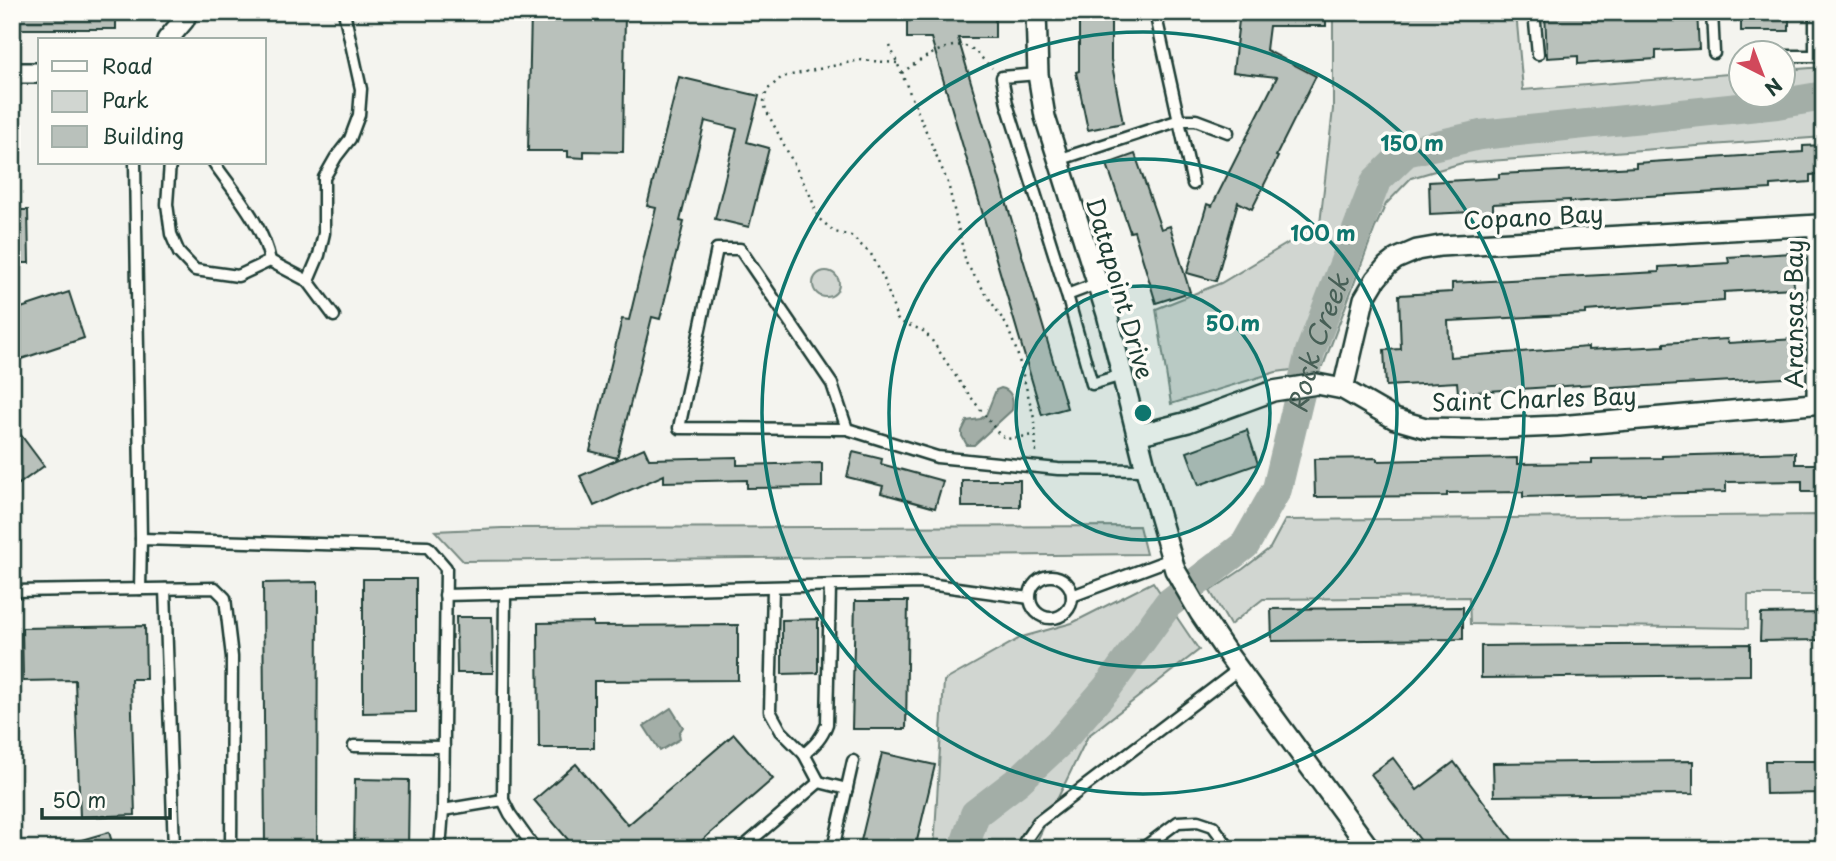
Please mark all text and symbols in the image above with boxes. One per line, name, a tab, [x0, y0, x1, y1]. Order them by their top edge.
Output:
legend	[38, 38, 266, 164]
north arrow	[1728, 38, 1798, 108]
text: Road	[102, 49, 153, 81]
text: N	[1759, 72, 1789, 103]
text: Park	[102, 83, 149, 115]
text: Building	[102, 119, 184, 151]
text: 150 m	[1380, 126, 1444, 158]
street label: Datapoint Drive	[1078, 193, 1164, 383]
street label: Copano Bay	[1462, 194, 1604, 238]
text: 100 m	[1290, 216, 1356, 248]
street label: Aransas Bay	[1775, 239, 1811, 389]
water label: Rock Creek	[1277, 267, 1358, 417]
text: 50 m	[1206, 306, 1260, 338]
street label: Saint Charles Bay	[1431, 376, 1637, 420]
centre of rings	[1131, 401, 1155, 425]
scale bar	[42, 777, 170, 821]
text: 50 m	[52, 783, 106, 815]

